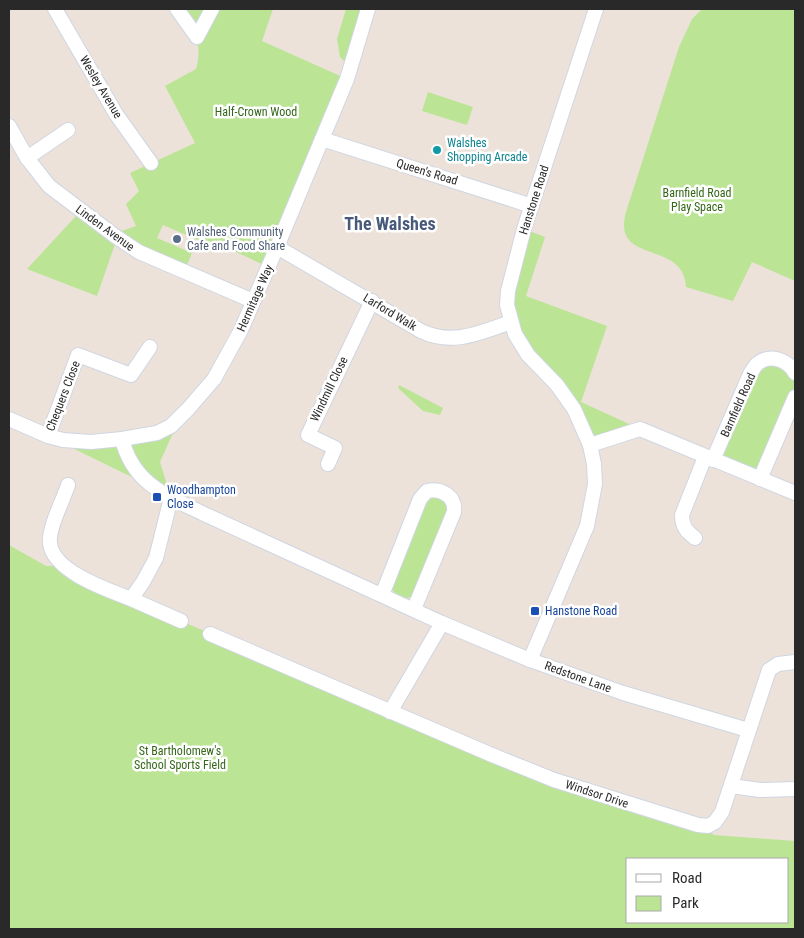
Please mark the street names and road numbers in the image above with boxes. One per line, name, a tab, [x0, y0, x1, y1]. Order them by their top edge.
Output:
street label: Wesley Avenue	[77, 53, 125, 121]
street label: Queen's Road	[395, 156, 459, 188]
street label: Hanstone Road	[516, 163, 552, 237]
street label: Linden Avenue	[73, 202, 137, 254]
street label: Hermitage Way	[234, 262, 276, 334]
street label: Larford Walk	[361, 291, 420, 334]
street label: Windmill Close	[307, 354, 351, 424]
street label: Chequers Close	[43, 359, 83, 433]
street label: Barnfield Road	[718, 371, 758, 439]
street label: Redstone Lane	[543, 658, 614, 696]
street label: Windsor Drive	[564, 777, 631, 811]

